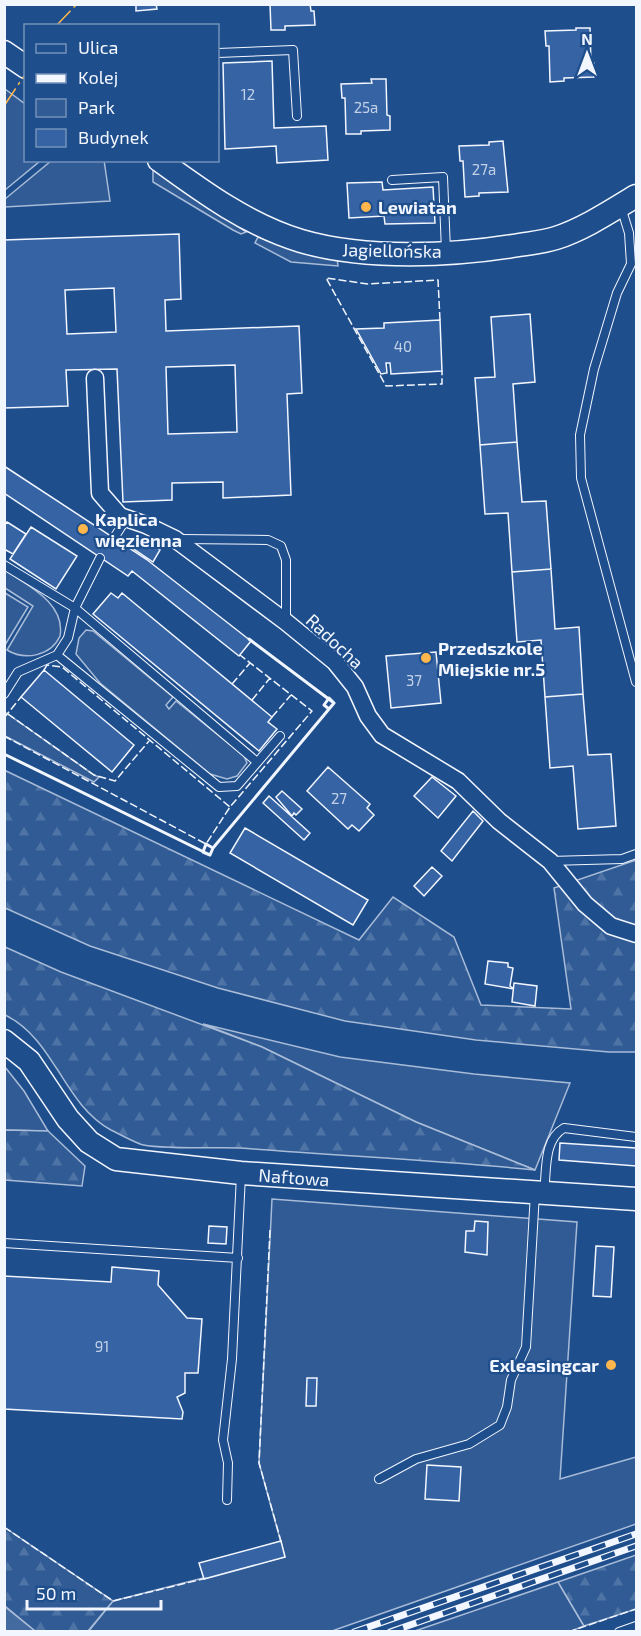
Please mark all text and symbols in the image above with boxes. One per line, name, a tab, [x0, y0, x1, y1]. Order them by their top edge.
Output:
legend	[24, 24, 219, 162]
north arrow	[557, 24, 617, 84]
text: N	[581, 29, 593, 48]
text: Ulica	[78, 36, 118, 58]
text: Kolej	[78, 66, 118, 88]
house number: 12	[241, 85, 255, 103]
text: Park	[78, 96, 115, 118]
house number: 25a	[354, 98, 378, 116]
text: Budynek	[78, 126, 149, 148]
house number: 27a	[472, 160, 496, 178]
place label: Lewiatan	[378, 196, 457, 218]
marker: Lewiatan	[359, 200, 373, 214]
street label: Jagiellońska	[342, 238, 442, 262]
house number: 40	[394, 337, 412, 355]
place label: Kaplica więzienna	[95, 508, 182, 551]
marker: Kaplica więzienna	[76, 522, 90, 536]
street label: Radocha	[302, 609, 368, 673]
place label: Przedszkole Miejskie nr.5	[438, 637, 545, 680]
marker: Przedszkole Miejskie nr.5	[419, 651, 433, 665]
house number: 37	[406, 671, 422, 689]
house number: 27	[331, 789, 347, 807]
street label: Naftowa	[258, 1164, 330, 1190]
house number: 91	[95, 1337, 109, 1355]
place label: Exleasingcar	[489, 1354, 599, 1376]
marker: Exleasingcar	[604, 1358, 618, 1372]
scale bar	[27, 1573, 160, 1611]
text: 50 m	[36, 1582, 76, 1604]

